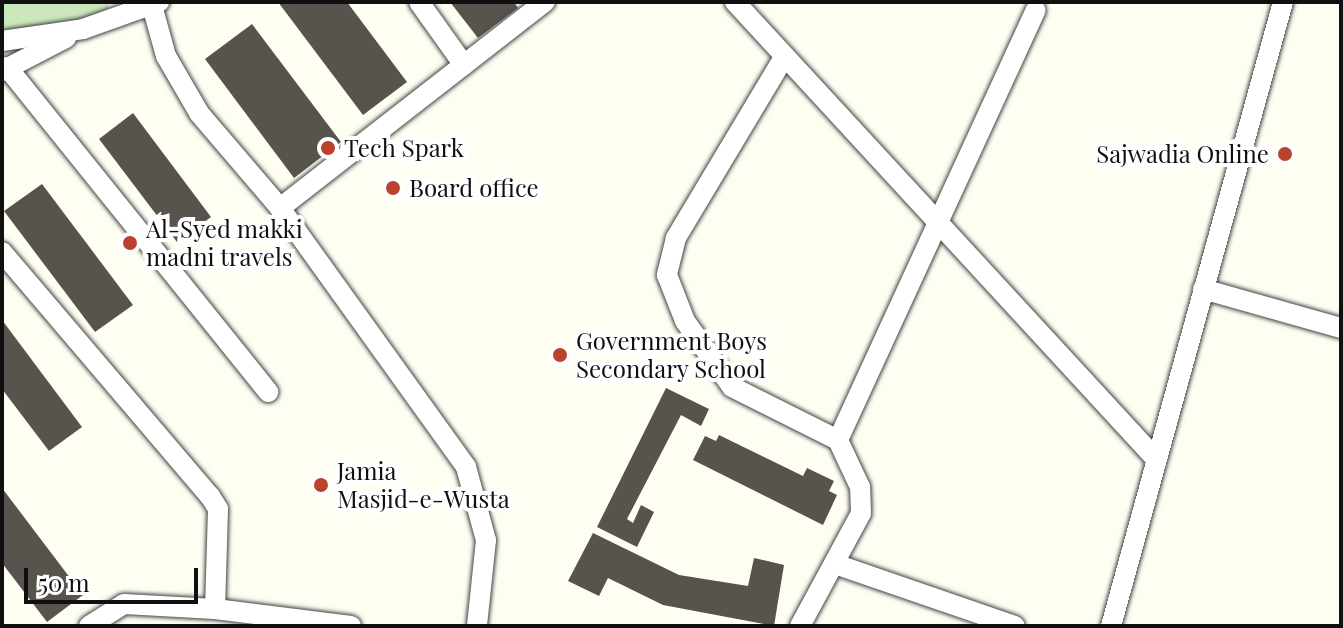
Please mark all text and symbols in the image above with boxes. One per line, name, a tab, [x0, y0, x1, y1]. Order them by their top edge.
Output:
place label: Tech Spark	[344, 134, 464, 162]
marker: Tech Spark	[319, 139, 337, 157]
place label: Sajwadia Online	[1096, 140, 1269, 168]
marker: Sajwadia Online	[1276, 145, 1294, 163]
place label: Board office	[409, 174, 539, 202]
marker: Board office	[384, 179, 402, 197]
place label: Al-Syed makki madni travels	[146, 215, 303, 271]
marker: Al-Syed makki madni travels	[121, 234, 139, 252]
place label: Government Boys Secondary School	[576, 327, 767, 383]
marker: Government Boys Secondary School	[551, 346, 569, 364]
place label: Jamia Masjid-e-Wusta	[337, 457, 510, 513]
marker: Jamia Masjid-e-Wusta	[312, 476, 330, 494]
scale bar	[28, 552, 202, 602]
text: 50 m	[38, 566, 90, 598]

